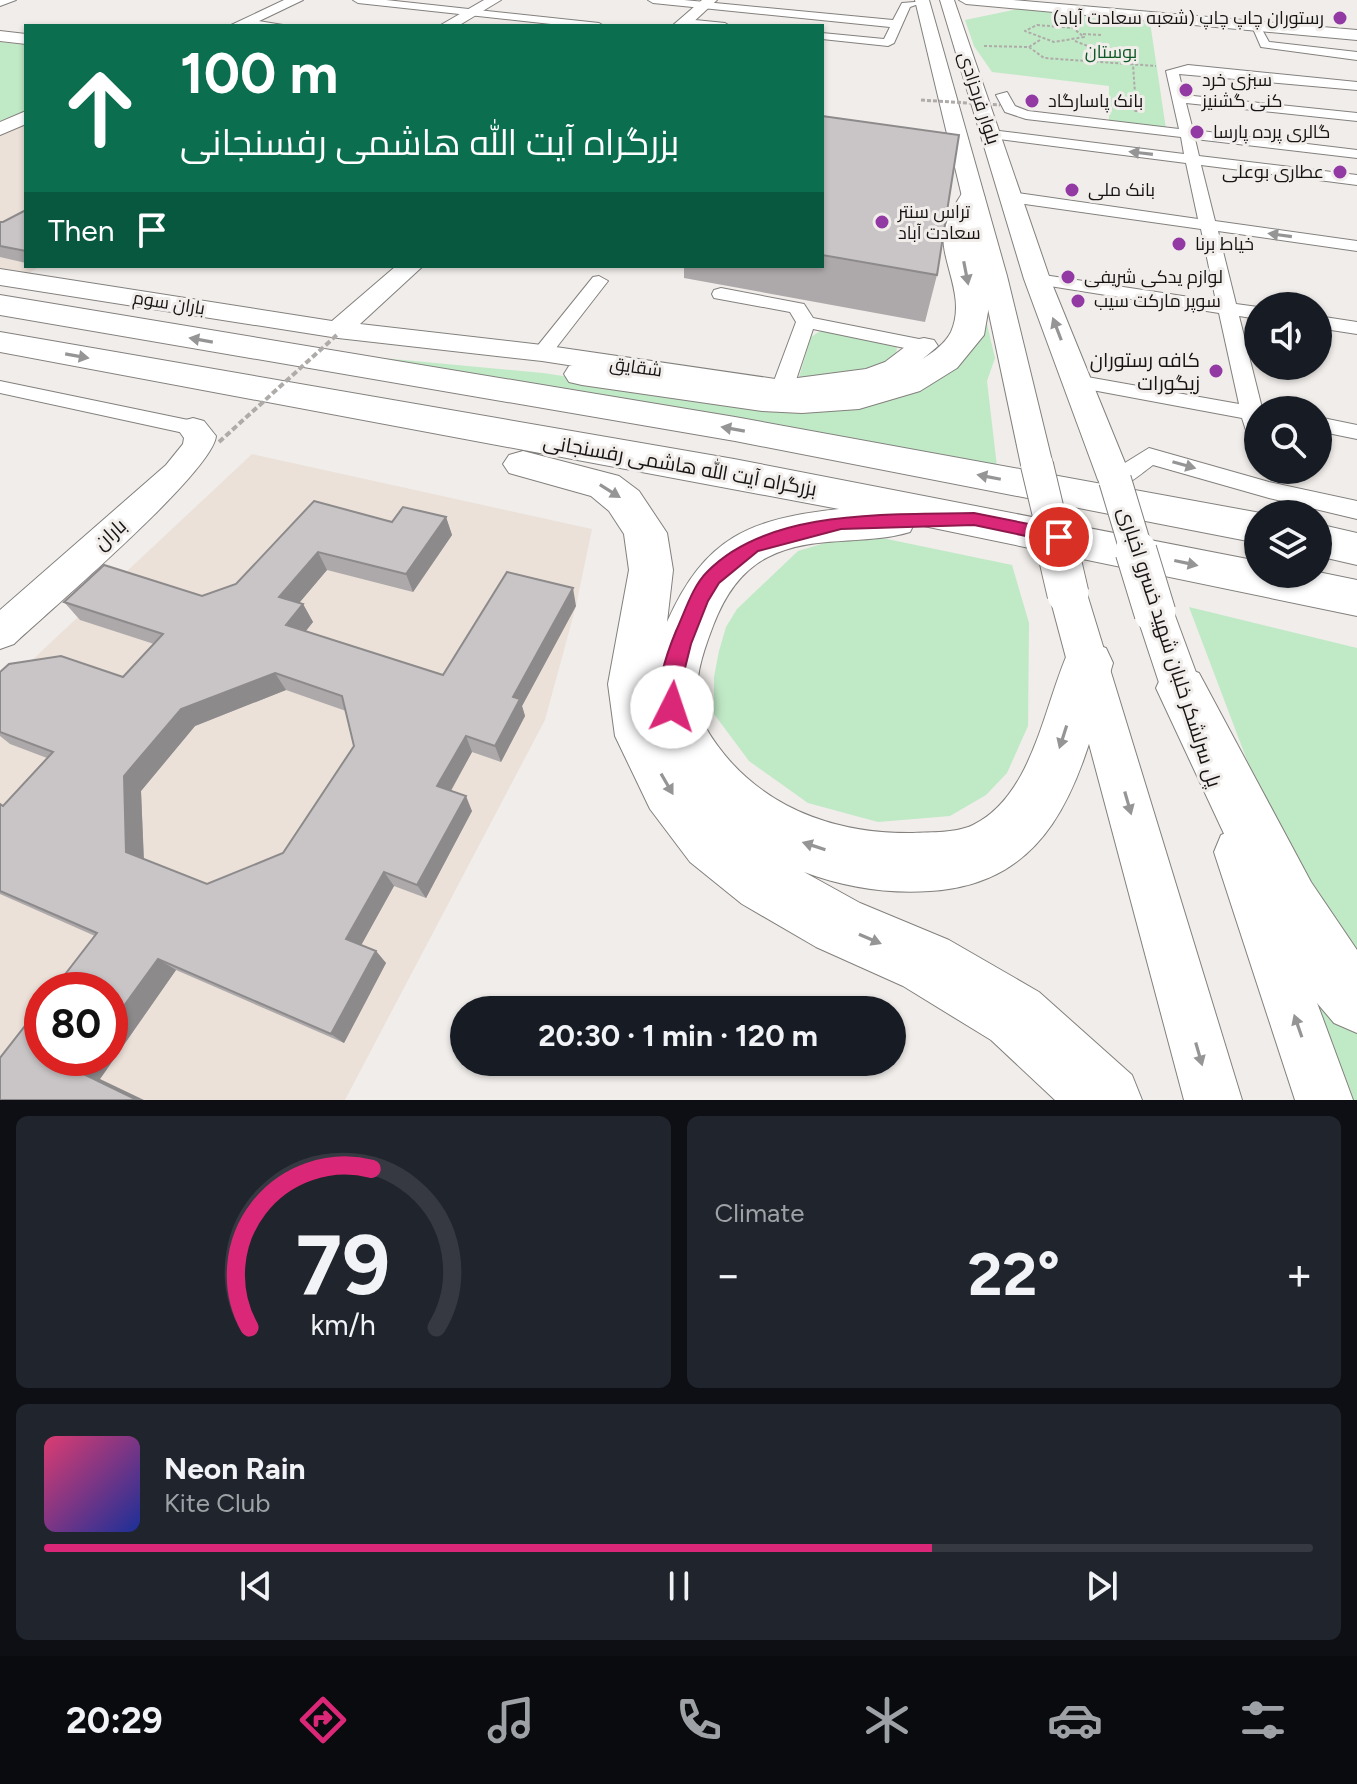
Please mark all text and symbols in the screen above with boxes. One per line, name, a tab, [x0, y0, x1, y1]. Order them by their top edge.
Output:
place label: رستوران چاپ چاپ (شعبه سعادت آباد)	[1053, 7, 1324, 30]
marker: رستوران چاپ چاپ (شعبه سعادت آباد)	[1331, 9, 1349, 27]
text: 100 m	[180, 40, 338, 107]
park label: بوستان	[1085, 41, 1137, 63]
street label: بلوار فرحزادی	[954, 49, 1004, 147]
icon: ahead	[48, 56, 152, 160]
place label: سبزی خرد کنی گشنیز	[1201, 69, 1283, 112]
marker: سبزی خرد کنی گشنیز	[1177, 81, 1195, 99]
place label: بانک پاسارگاد	[1048, 90, 1143, 113]
marker: بانک پاسارگاد	[1023, 92, 1041, 110]
text: بزرگراه آیت الله هاشمی رفسنجانی	[180, 121, 679, 164]
place label: گالری پرده پارسا	[1213, 121, 1330, 144]
marker: گالری پرده پارسا	[1188, 123, 1206, 141]
one-way arrow	[1128, 146, 1153, 159]
place label: عطاری بوعلی	[1222, 161, 1324, 183]
marker: عطاری بوعلی	[1331, 163, 1349, 181]
place label: بانک ملی	[1088, 179, 1155, 201]
marker: بانک ملی	[1063, 181, 1081, 199]
place label: تراس سنتر سعادت آباد	[897, 201, 981, 244]
icon: arrive	[130, 208, 174, 252]
text: Then	[48, 212, 114, 249]
marker: تراس سنتر سعادت آباد	[873, 213, 891, 231]
one-way arrow	[1267, 228, 1292, 241]
place label: خیاط برنا	[1195, 233, 1254, 255]
marker: خیاط برنا	[1170, 235, 1188, 253]
one-way arrow	[961, 260, 973, 285]
place label: لوازم یدکی شریفی	[1084, 266, 1223, 289]
marker: لوازم یدکی شریفی	[1059, 268, 1077, 286]
street label: باران سوم	[131, 286, 207, 321]
place label: سوپر مارکت سیب	[1094, 290, 1221, 313]
marker: سوپر مارکت سیب	[1069, 292, 1087, 310]
map controls	[1244, 292, 1332, 588]
button: sound	[1244, 292, 1332, 380]
one-way arrow	[1050, 317, 1063, 341]
one-way arrow	[188, 333, 213, 345]
place label: کافه رستوران زیگورات	[1090, 348, 1200, 395]
one-way arrow	[65, 350, 90, 362]
street label: شقایق	[608, 352, 664, 383]
marker: کافه رستوران زیگورات	[1207, 362, 1225, 380]
button: search	[1244, 396, 1332, 484]
one-way arrow	[720, 423, 745, 435]
street label: بزرگراه آیت الله هاشمی رفسنجانی	[541, 428, 819, 502]
one-way arrow	[1173, 459, 1197, 472]
one-way arrow	[976, 470, 1001, 482]
one-way arrow	[599, 484, 621, 498]
button: layers	[1244, 500, 1332, 588]
pin	[1025, 503, 1093, 571]
street label: پل سرلشکر خلبان شهید خسرو اخباری	[1112, 504, 1227, 791]
street label: باران	[89, 513, 132, 555]
icon: arrive	[1037, 515, 1081, 559]
one-way arrow	[1173, 557, 1198, 569]
position arrow	[630, 665, 714, 749]
one-way arrow	[1057, 725, 1069, 749]
one-way arrow	[660, 773, 674, 795]
one-way arrow	[1122, 792, 1135, 816]
one-way arrow	[802, 839, 826, 852]
one-way arrow	[858, 932, 882, 945]
speed limit sign: 80	[24, 972, 128, 1076]
one-way arrow	[1292, 1014, 1304, 1038]
text: 20:30 · 1 min · 120 m	[538, 1017, 818, 1054]
one-way arrow	[1193, 1042, 1206, 1066]
text: Climate	[715, 1197, 804, 1229]
text: 79	[296, 1215, 391, 1315]
text: 22°	[968, 1238, 1060, 1310]
text: −	[715, 1248, 742, 1301]
text: +	[1286, 1248, 1313, 1301]
text: km/h	[311, 1308, 376, 1342]
text: Neon Rain	[164, 1450, 306, 1487]
text: Kite Club	[164, 1487, 270, 1519]
icon: previous	[234, 1564, 278, 1608]
icon: pause	[657, 1564, 701, 1608]
icon: next	[1080, 1564, 1124, 1608]
icon: directions	[295, 1692, 351, 1748]
icon: music	[483, 1692, 539, 1748]
icon: phone	[671, 1692, 727, 1748]
icon: climate	[859, 1692, 915, 1748]
icon: car	[1047, 1692, 1103, 1748]
icon: filters	[1235, 1692, 1291, 1748]
text: 20:29	[66, 1699, 163, 1742]

